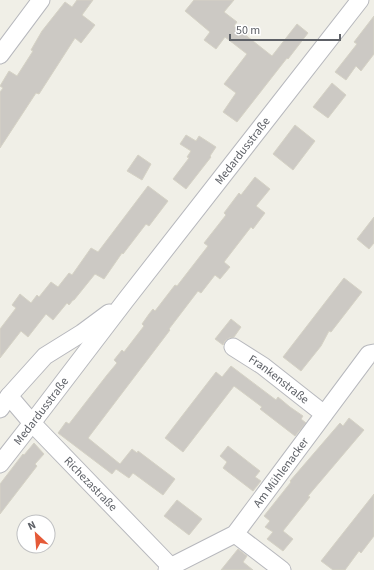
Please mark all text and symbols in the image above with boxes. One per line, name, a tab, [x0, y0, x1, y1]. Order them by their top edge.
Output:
scale bar	[230, 16, 340, 42]
text: 50 m	[236, 22, 260, 39]
street label: Medardusstraße	[211, 113, 274, 188]
street label: Frankenstraße	[245, 350, 313, 408]
street label: Medardusstraße	[9, 374, 73, 448]
street label: Am Mühlenacker	[249, 433, 313, 511]
street label: Richezastraße	[60, 453, 121, 515]
north arrow	[16, 514, 56, 554]
text: N	[25, 517, 38, 534]

